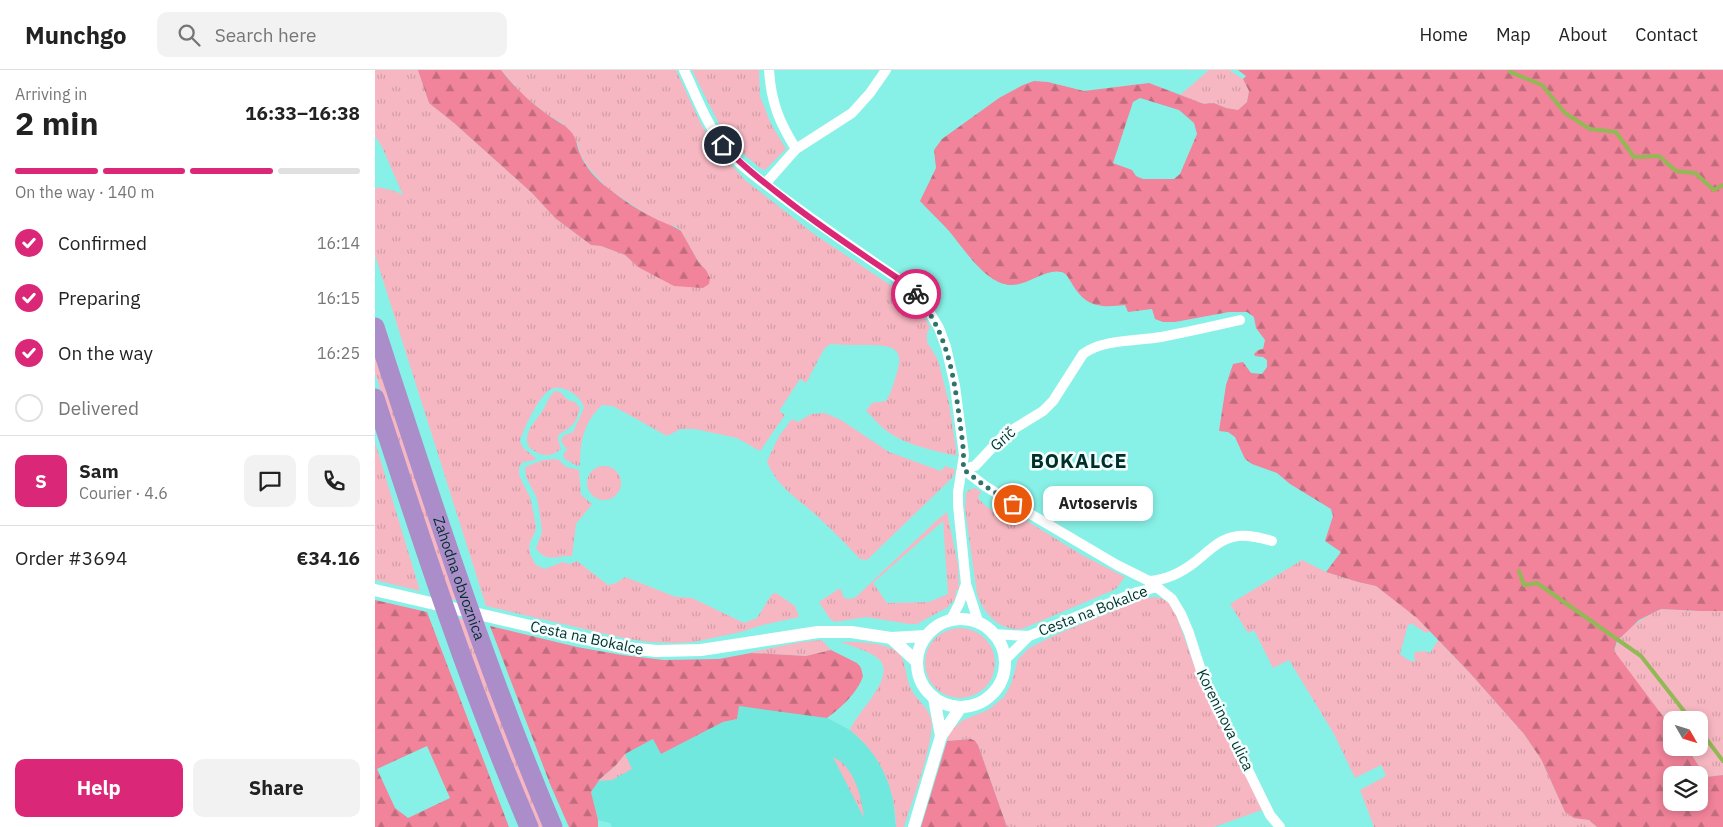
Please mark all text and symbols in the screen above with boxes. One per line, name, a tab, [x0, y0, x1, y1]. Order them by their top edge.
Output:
search box	[157, 12, 507, 57]
text: Munchgo	[25, 19, 127, 51]
icon: search	[175, 21, 203, 49]
text: Search here	[215, 23, 316, 47]
text: Home	[1420, 23, 1468, 46]
text: Map	[1496, 23, 1531, 46]
text: About	[1559, 23, 1607, 46]
text: Contact	[1635, 23, 1698, 46]
text: Arriving in	[15, 84, 87, 104]
text: 16:33–16:38	[245, 101, 360, 125]
text: 2 min	[15, 102, 99, 144]
pin	[702, 124, 744, 166]
icon: home	[709, 131, 737, 159]
text: On the way · 140 m	[15, 182, 154, 202]
icon: check	[15, 229, 43, 257]
text: Confirmed	[58, 231, 147, 255]
text: 16:14	[317, 233, 360, 253]
courier	[891, 269, 941, 319]
icon: bike	[902, 280, 930, 308]
icon: check	[15, 284, 43, 312]
text: Preparing	[58, 286, 140, 310]
text: 16:15	[317, 288, 360, 308]
icon: check	[15, 339, 43, 367]
text: On the way	[58, 341, 153, 365]
text: 16:25	[317, 343, 360, 363]
text: Delivered	[58, 396, 139, 420]
street label: Grič	[986, 422, 1020, 455]
district label: BOKALCE	[1030, 447, 1128, 474]
button: chat	[244, 455, 296, 507]
button: phone	[308, 455, 360, 507]
text: Sam	[79, 459, 119, 483]
text: S	[35, 469, 47, 493]
text: Courier · 4.6	[79, 483, 168, 503]
pin	[992, 483, 1034, 525]
callout: Avtoservis	[1043, 486, 1153, 522]
icon: bag	[999, 490, 1027, 518]
text: Avtoservis	[1058, 493, 1138, 513]
street label: Zahodna obvoznica	[429, 514, 490, 643]
text: Order #3694	[15, 546, 127, 570]
text: €34.16	[297, 546, 360, 570]
street label: Cesta na Bokalce	[1036, 581, 1150, 640]
street label: Cesta na Bokalce	[529, 616, 646, 659]
street label: Koreninova ulica	[1193, 666, 1258, 774]
north arrow	[1663, 711, 1707, 756]
map controls	[1663, 711, 1708, 811]
button: Help	[15, 759, 183, 817]
button: Share	[193, 759, 360, 817]
button: layers	[1663, 766, 1708, 811]

